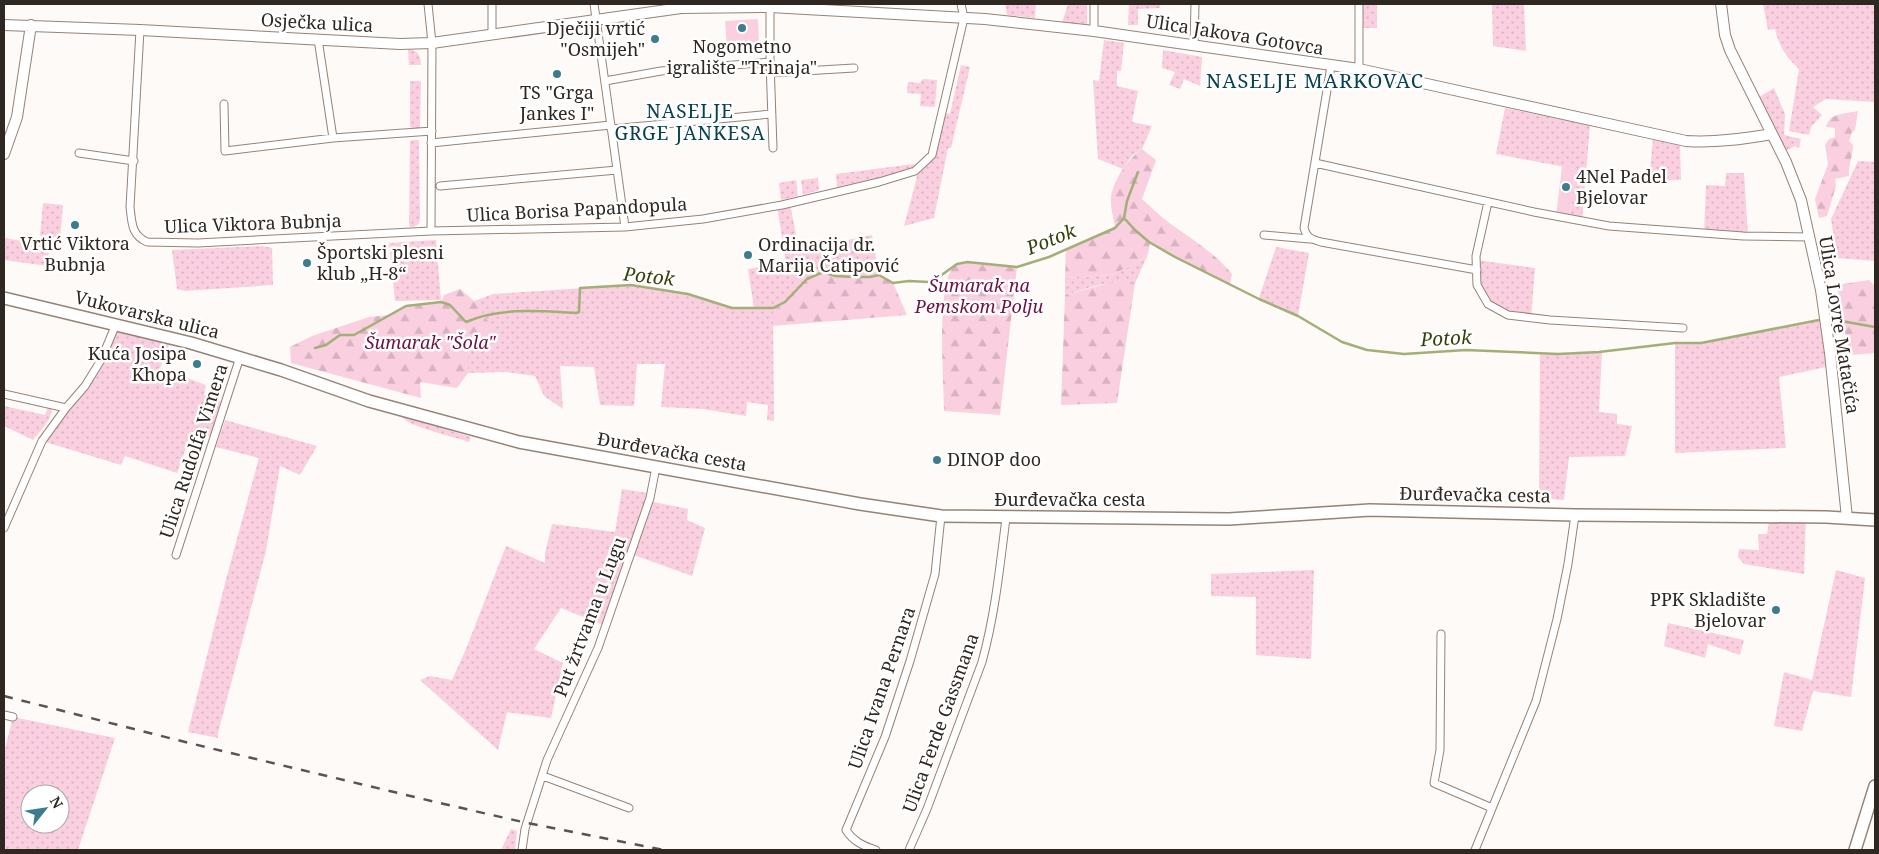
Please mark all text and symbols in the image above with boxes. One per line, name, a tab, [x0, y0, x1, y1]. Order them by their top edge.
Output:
street label: Osječka ulica	[260, 7, 374, 37]
street label: Ulica Jakova Gotovca	[1145, 8, 1326, 60]
place label: Dječiji vrtić "Osmijeh"	[547, 16, 645, 61]
marker: Nogometno igralište "Trinaja"	[736, 22, 748, 34]
marker: Dječiji vrtić "Osmijeh"	[649, 33, 661, 45]
place label: Nogometno igralište "Trinaja"	[667, 34, 817, 79]
district label: NASELJE MARKOVAC	[1206, 67, 1424, 94]
marker: TS "Grga Jankes I"	[551, 68, 563, 80]
place label: TS "Grga Jankes I"	[519, 80, 594, 125]
district label: NASELJE GRGE JANKESA	[614, 98, 766, 146]
place label: 4Nel Padel Bjelovar	[1576, 164, 1667, 209]
marker: 4Nel Padel Bjelovar	[1560, 181, 1572, 193]
street label: Ulica Borisa Papandopula	[466, 191, 688, 227]
street label: Ulica Viktora Bubnja	[164, 208, 342, 238]
water label: Potok	[1021, 217, 1081, 261]
marker: Vrtić Viktora Bubnja	[69, 219, 81, 231]
place label: Vrtić Viktora Bubnja	[20, 231, 130, 276]
place label: Ordinacija dr. Marija Čatipović	[758, 232, 899, 277]
street label: Ulica Lovre Matačića	[1814, 234, 1866, 416]
place label: Športski plesni klub „H-8“	[317, 240, 444, 285]
marker: Ordinacija dr. Marija Čatipović	[742, 249, 754, 261]
marker: Športski plesni klub „H-8“	[301, 257, 313, 269]
water label: Potok	[621, 260, 677, 292]
park label: Šumarak na Pemskom Polju	[914, 273, 1043, 318]
street label: Vukovarska ulica	[72, 284, 222, 344]
water label: Potok	[1419, 324, 1474, 352]
park label: Šumarak "Šola"	[365, 330, 497, 354]
place label: Kuća Josipa Khopa	[88, 341, 187, 386]
marker: Kuća Josipa Khopa	[191, 358, 203, 370]
street label: Ulica Rudolfa Vimera	[153, 360, 233, 541]
street label: Đurđevačka cesta	[595, 426, 749, 476]
place label: DINOP doo	[947, 447, 1041, 471]
marker: DINOP doo	[931, 454, 943, 466]
street label: Đurđevačka cesta	[1399, 481, 1551, 507]
street label: Đurđevačka cesta	[994, 487, 1146, 511]
street label: Put žrtvama u Lugu	[547, 533, 631, 700]
place label: PPK Skladište Bjelovar	[1650, 587, 1767, 632]
street label: Ulica Ivana Pernara	[842, 603, 920, 772]
marker: PPK Skladište Bjelovar	[1770, 604, 1782, 616]
street label: Ulica Ferde Gassmana	[896, 630, 984, 816]
north arrow	[20, 784, 70, 834]
text: N	[46, 793, 68, 812]

